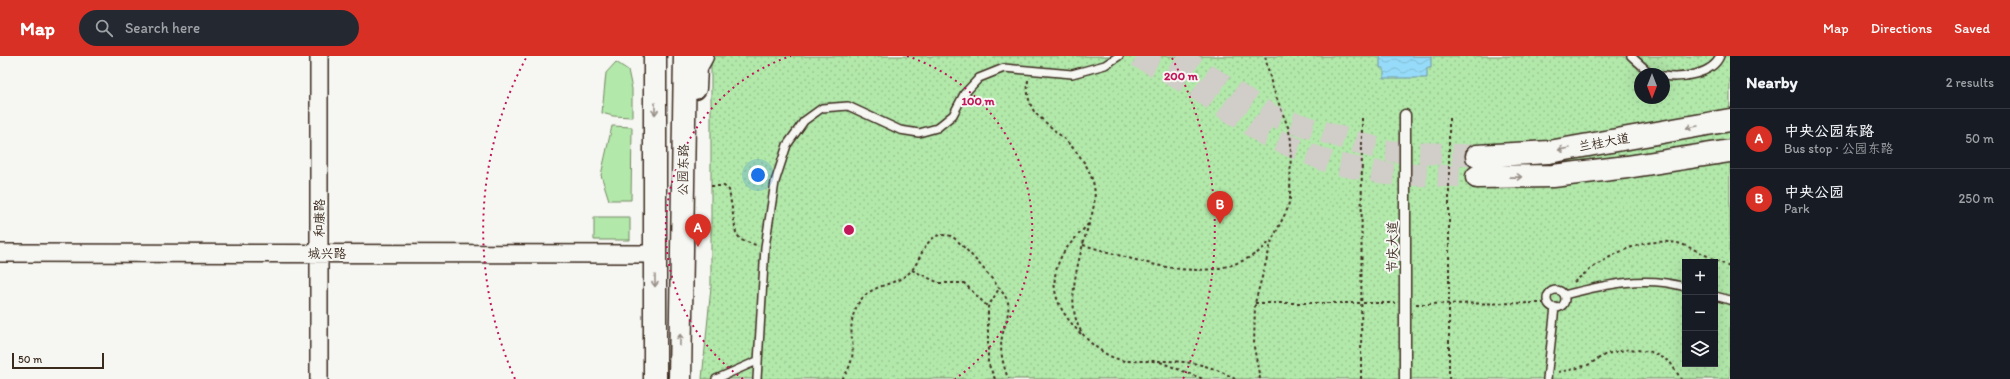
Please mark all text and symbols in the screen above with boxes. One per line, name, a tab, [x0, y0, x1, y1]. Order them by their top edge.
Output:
search box	[79, 10, 359, 46]
text: Map	[20, 17, 55, 40]
icon: search	[93, 17, 115, 39]
text: Search here	[125, 19, 200, 37]
text: Map	[1823, 20, 1849, 37]
text: Directions	[1871, 20, 1932, 37]
text: Saved	[1954, 20, 1990, 37]
north arrow	[1634, 68, 1670, 104]
text: 200 m	[1164, 69, 1199, 83]
text: Nearby	[1746, 72, 1798, 92]
text: 2 results	[1946, 75, 1994, 90]
text: 100 m	[961, 94, 995, 108]
one-way arrow	[651, 102, 659, 115]
text: 中央公园东路	[1784, 122, 1874, 140]
one-way arrow	[1685, 123, 1698, 131]
street label: 兰桂大道	[1577, 130, 1631, 154]
text: A	[1755, 131, 1763, 146]
text: 50 m	[1965, 131, 1994, 146]
text: Bus stop · 公园东路	[1784, 141, 1893, 156]
street label: 公园东路	[675, 144, 691, 196]
one-way arrow	[1557, 146, 1570, 154]
your location	[748, 165, 768, 185]
one-way arrow	[1509, 173, 1522, 181]
text: 中央公园	[1784, 183, 1844, 201]
pin: B	[1207, 191, 1233, 224]
text: B	[1755, 191, 1763, 206]
text: 250 m	[1958, 191, 1994, 206]
street label: 和康路	[312, 198, 327, 238]
text: Park	[1784, 201, 1810, 216]
pin: A	[685, 214, 711, 247]
street label: 节庆大道	[1385, 221, 1400, 273]
centre of rings	[842, 223, 856, 237]
street label: 城兴路	[307, 246, 347, 261]
map controls	[1682, 259, 1718, 367]
button: +	[1682, 259, 1718, 295]
one-way arrow	[651, 274, 659, 287]
button: −	[1682, 295, 1718, 331]
button: layers	[1682, 331, 1718, 367]
one-way arrow	[676, 334, 684, 347]
scale bar	[12, 351, 104, 370]
text: 50 m	[18, 353, 42, 366]

